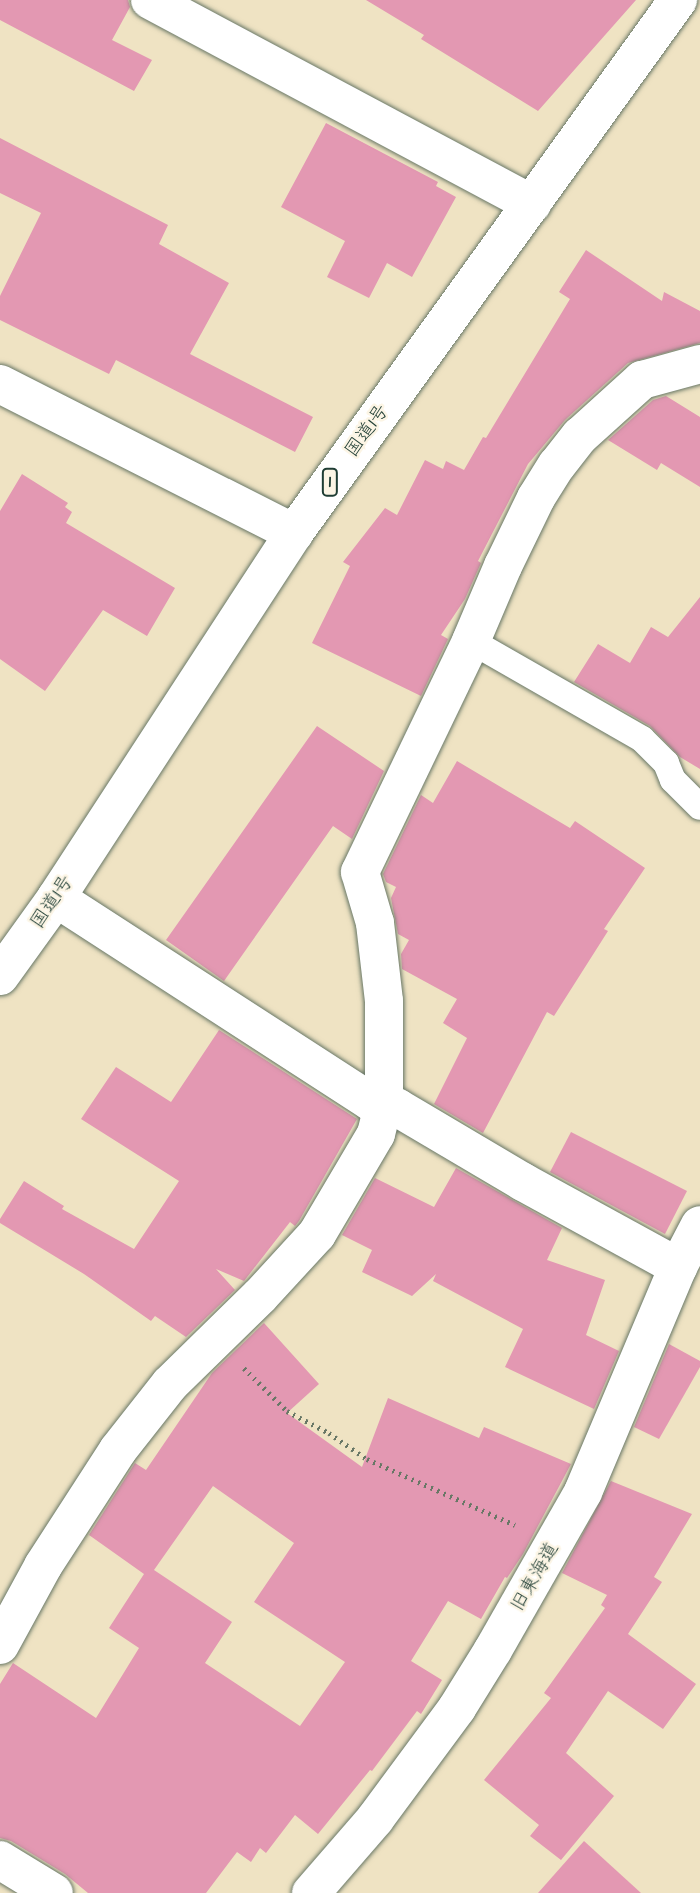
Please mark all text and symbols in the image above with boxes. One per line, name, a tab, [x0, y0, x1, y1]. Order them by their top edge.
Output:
street label: 国道1号	[340, 400, 394, 462]
road number: 1	[321, 468, 339, 496]
street label: 国道1号	[26, 871, 78, 933]
street label: 旧東海道	[506, 1538, 564, 1616]

